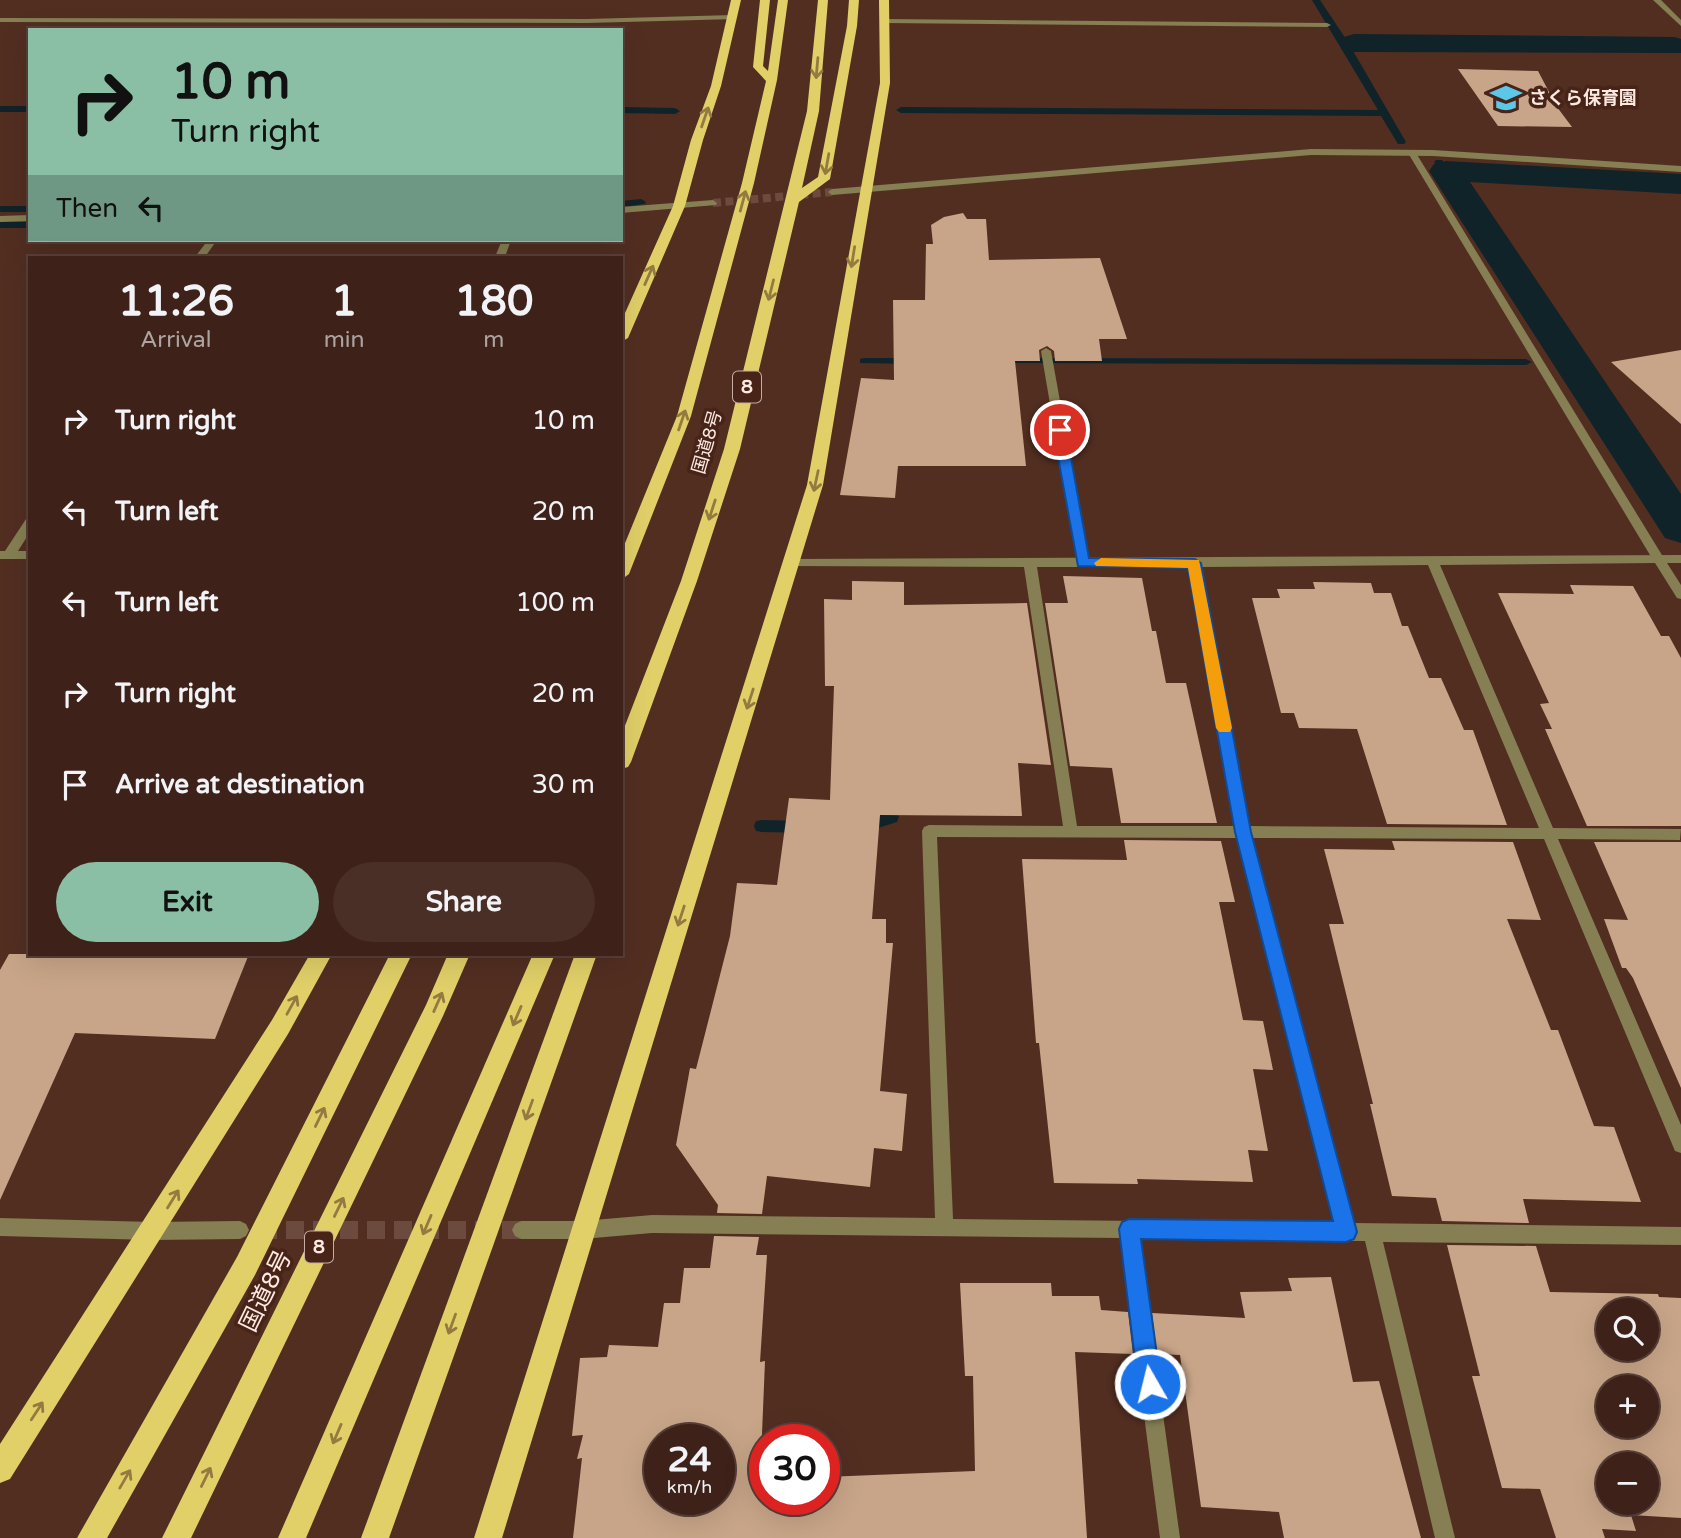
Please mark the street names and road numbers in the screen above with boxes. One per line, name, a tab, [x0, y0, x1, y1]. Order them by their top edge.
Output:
road number: 8	[733, 372, 761, 402]
street label: 国道8号	[687, 408, 727, 476]
road number: 8	[305, 1232, 333, 1262]
street label: 国道8号	[234, 1246, 298, 1336]

